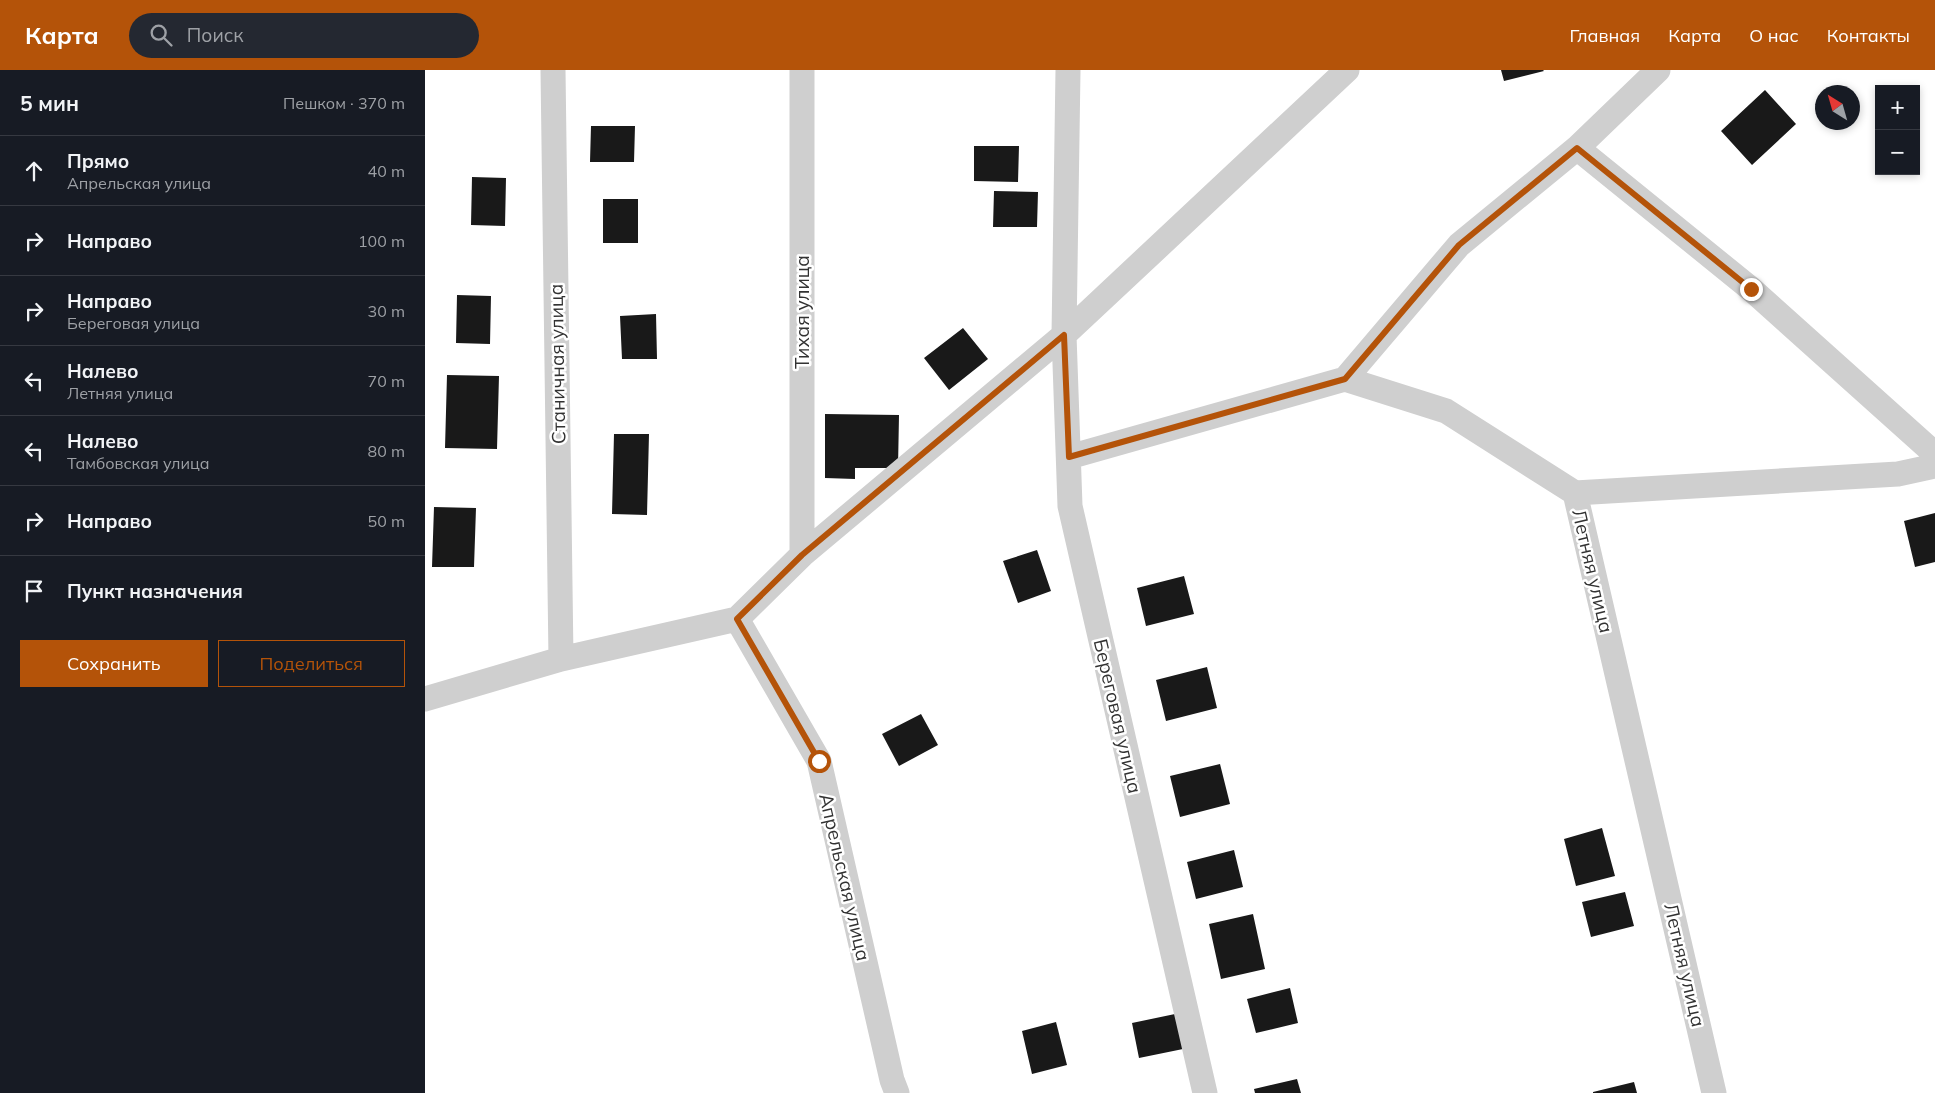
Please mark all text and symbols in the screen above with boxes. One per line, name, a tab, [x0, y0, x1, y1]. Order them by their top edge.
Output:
search box	[129, 13, 479, 58]
text: Карта	[25, 20, 99, 50]
icon: search	[147, 21, 175, 49]
text: Поиск	[187, 23, 244, 47]
text: Главная	[1570, 24, 1640, 47]
text: Карта	[1668, 24, 1721, 47]
text: О нас	[1749, 24, 1799, 47]
text: Контакты	[1827, 24, 1910, 47]
north arrow	[1815, 85, 1860, 130]
map controls	[1875, 85, 1920, 175]
button: +	[1875, 85, 1920, 130]
text: 5 мин	[20, 90, 79, 116]
text: Пешком · 370 m	[283, 93, 405, 113]
button: −	[1875, 130, 1920, 175]
text: Прямо	[67, 149, 129, 173]
icon: ahead	[20, 157, 48, 185]
text: 40 m	[368, 161, 405, 181]
text: Апрельская улица	[67, 173, 211, 193]
icon: right	[20, 227, 48, 255]
text: Направо	[67, 229, 152, 253]
text: 100 m	[358, 231, 405, 251]
street label: Тихая улица	[790, 255, 814, 369]
route end	[1740, 278, 1763, 301]
street label: Станичная улица	[544, 284, 570, 444]
text: Направо	[67, 289, 152, 313]
icon: right	[20, 297, 48, 325]
text: 30 m	[368, 301, 405, 321]
text: Береговая улица	[67, 313, 200, 333]
text: Налево	[67, 359, 139, 383]
icon: left	[20, 367, 48, 395]
text: 70 m	[368, 371, 405, 391]
text: Летняя улица	[67, 383, 173, 403]
text: Налево	[67, 429, 139, 453]
icon: left	[20, 437, 48, 465]
text: 80 m	[368, 441, 405, 461]
text: Тамбовская улица	[67, 453, 210, 473]
icon: right	[20, 507, 48, 535]
street label: Летняя улица	[1567, 507, 1619, 635]
text: Направо	[67, 509, 152, 533]
text: 50 m	[368, 511, 405, 531]
icon: arrive	[20, 577, 48, 605]
text: Пункт назначения	[67, 579, 243, 603]
street label: Береговая улица	[1089, 636, 1147, 796]
button: Сохранить	[20, 640, 208, 687]
button: Поделиться	[218, 640, 405, 687]
route start	[808, 750, 831, 773]
street label: Апрельская улица	[814, 791, 876, 963]
street label: Летняя улица	[1659, 901, 1711, 1029]

